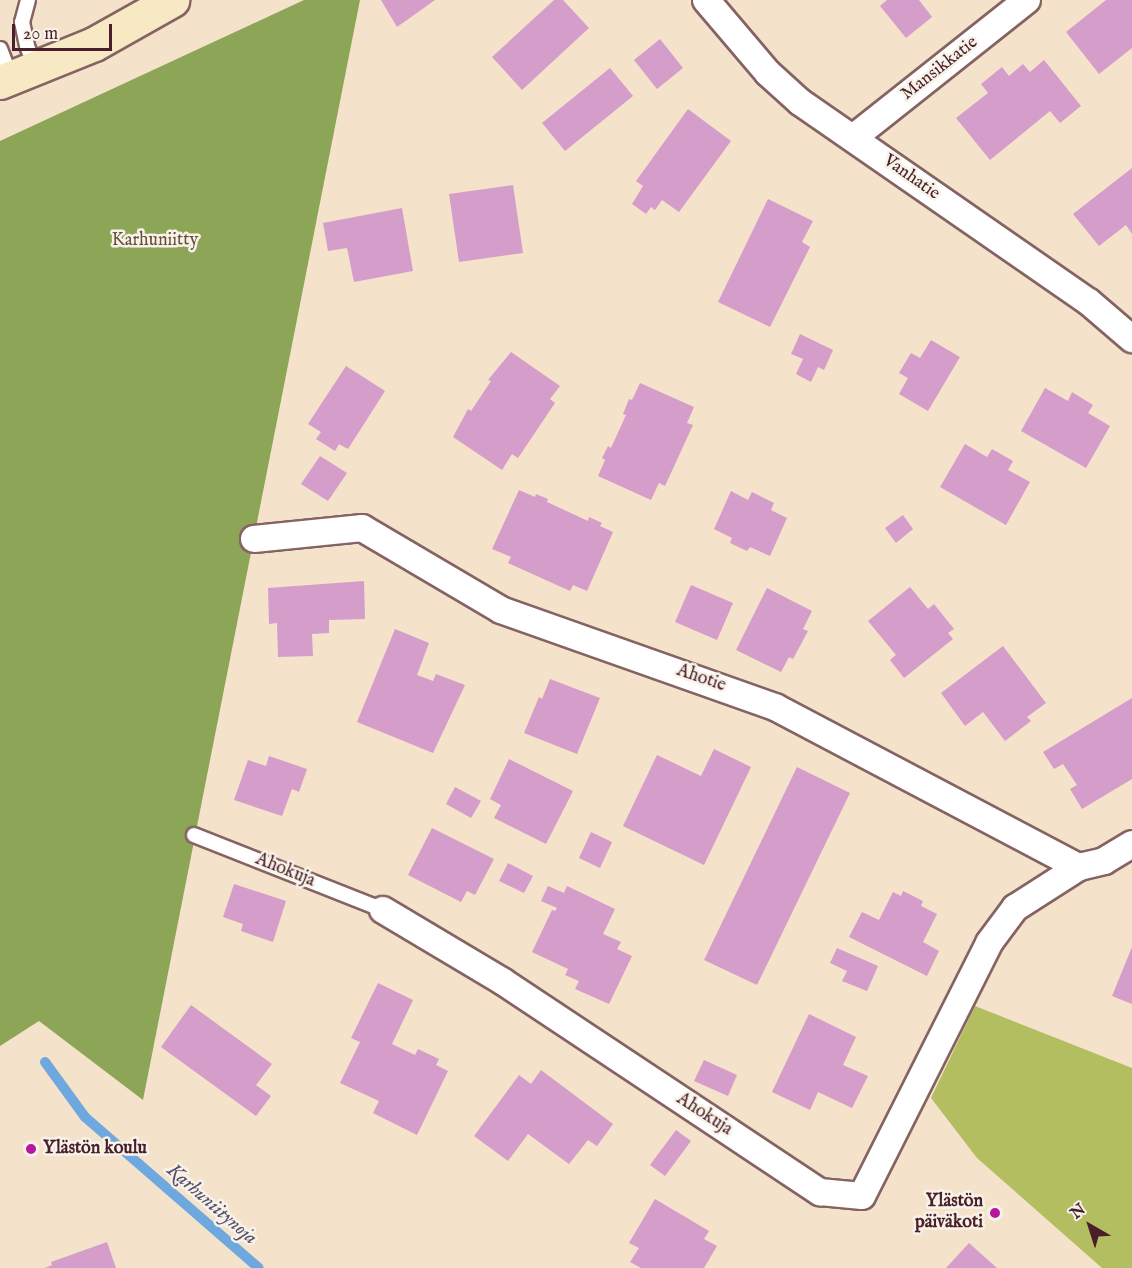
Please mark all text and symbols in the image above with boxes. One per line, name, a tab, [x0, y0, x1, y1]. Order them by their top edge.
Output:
scale bar	[15, 12, 116, 50]
text: 20 m	[23, 23, 58, 46]
street label: Mansikkatie	[897, 32, 983, 106]
street label: Vanhatie	[878, 151, 944, 205]
park label: Karhuniitty	[112, 230, 198, 252]
street label: Ahotie	[674, 661, 728, 697]
street label: Ahokuja	[252, 849, 318, 893]
street label: Ahokuja	[672, 1089, 736, 1141]
place label: Ylästön koulu	[43, 1138, 147, 1160]
marker: Ylästön koulu	[24, 1142, 38, 1156]
water label: Karhuniitynoja	[162, 1158, 262, 1250]
place label: Ylästön päiväkoti	[915, 1192, 983, 1234]
north arrow	[1060, 1196, 1120, 1256]
text: N	[1067, 1200, 1090, 1224]
marker: Ylästön päiväkoti	[988, 1206, 1002, 1220]

